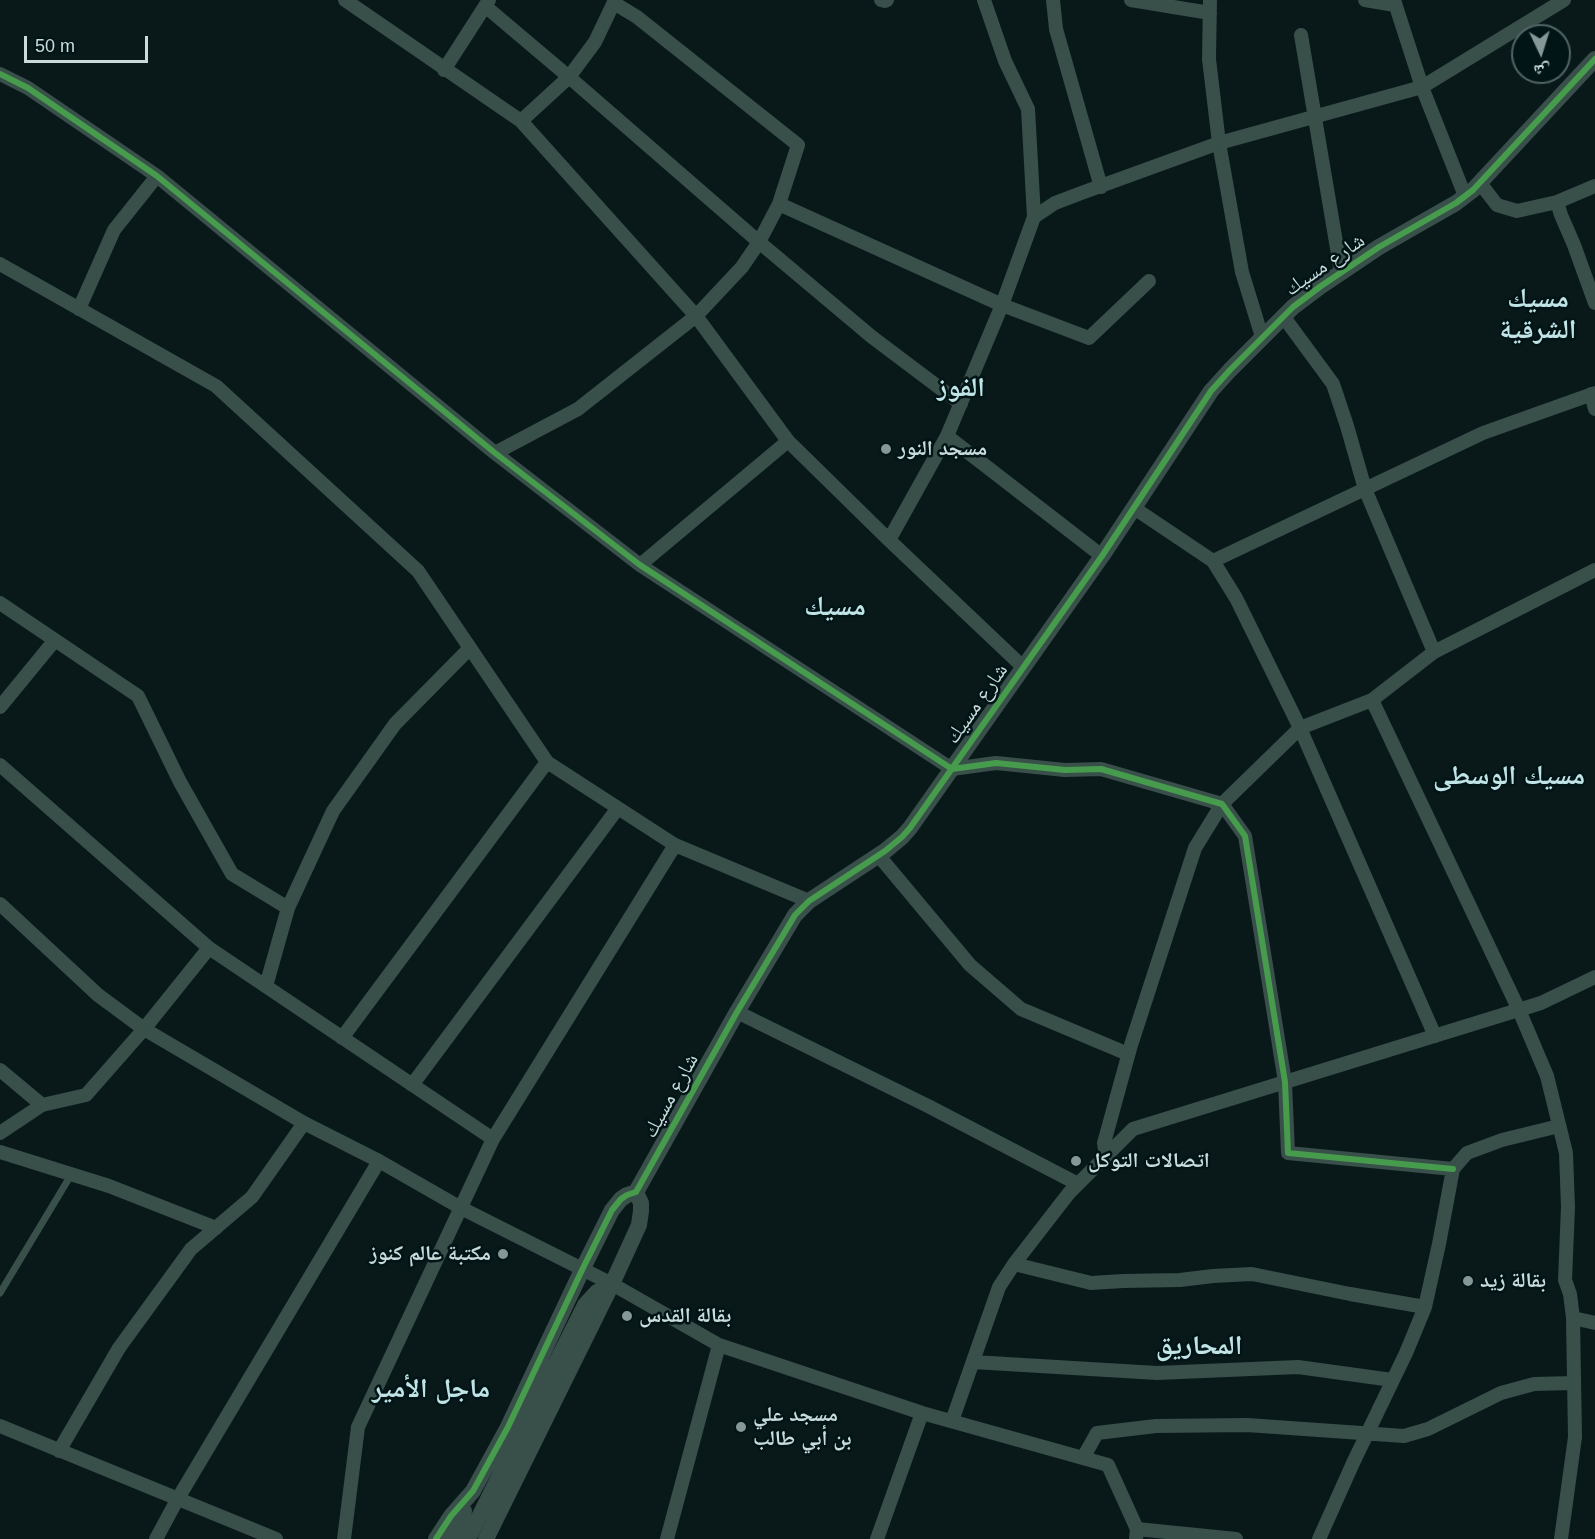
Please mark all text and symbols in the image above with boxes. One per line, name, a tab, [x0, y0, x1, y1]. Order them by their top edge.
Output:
scale bar	[27, 24, 152, 62]
north arrow	[1511, 24, 1571, 84]
text: 50 m	[35, 36, 75, 56]
text: ش	[1533, 61, 1551, 80]
street label: شارع مسيك	[1280, 228, 1370, 302]
district label: مسيك الشرقية	[1500, 284, 1576, 347]
district label: الفوز	[937, 373, 985, 405]
place label: مسجد النور	[898, 436, 987, 462]
marker: مسجد النور	[879, 442, 893, 456]
district label: مسيك	[804, 592, 866, 624]
street label: شارع مسيك	[940, 659, 1014, 749]
district label: مسيك الوسطى	[1433, 761, 1585, 793]
street label: شارع مسيك	[638, 1050, 704, 1142]
place label: اتصالات التوكل	[1088, 1148, 1210, 1174]
marker: اتصالات التوكل	[1069, 1154, 1083, 1168]
place label: مكتبة عالم كنوز	[369, 1241, 491, 1267]
marker: مكتبة عالم كنوز	[496, 1247, 510, 1261]
place label: بقالة زيد	[1480, 1268, 1546, 1294]
marker: بقالة زيد	[1461, 1274, 1475, 1288]
place label: بقالة القدس	[639, 1303, 731, 1329]
marker: بقالة القدس	[620, 1309, 634, 1323]
district label: المحاريق	[1156, 1331, 1242, 1363]
district label: ماجل الأمير	[372, 1374, 490, 1406]
place label: مسجد علي بن أبي طالب	[753, 1402, 852, 1452]
marker: مسجد علي بن أبي طالب	[734, 1420, 748, 1434]

